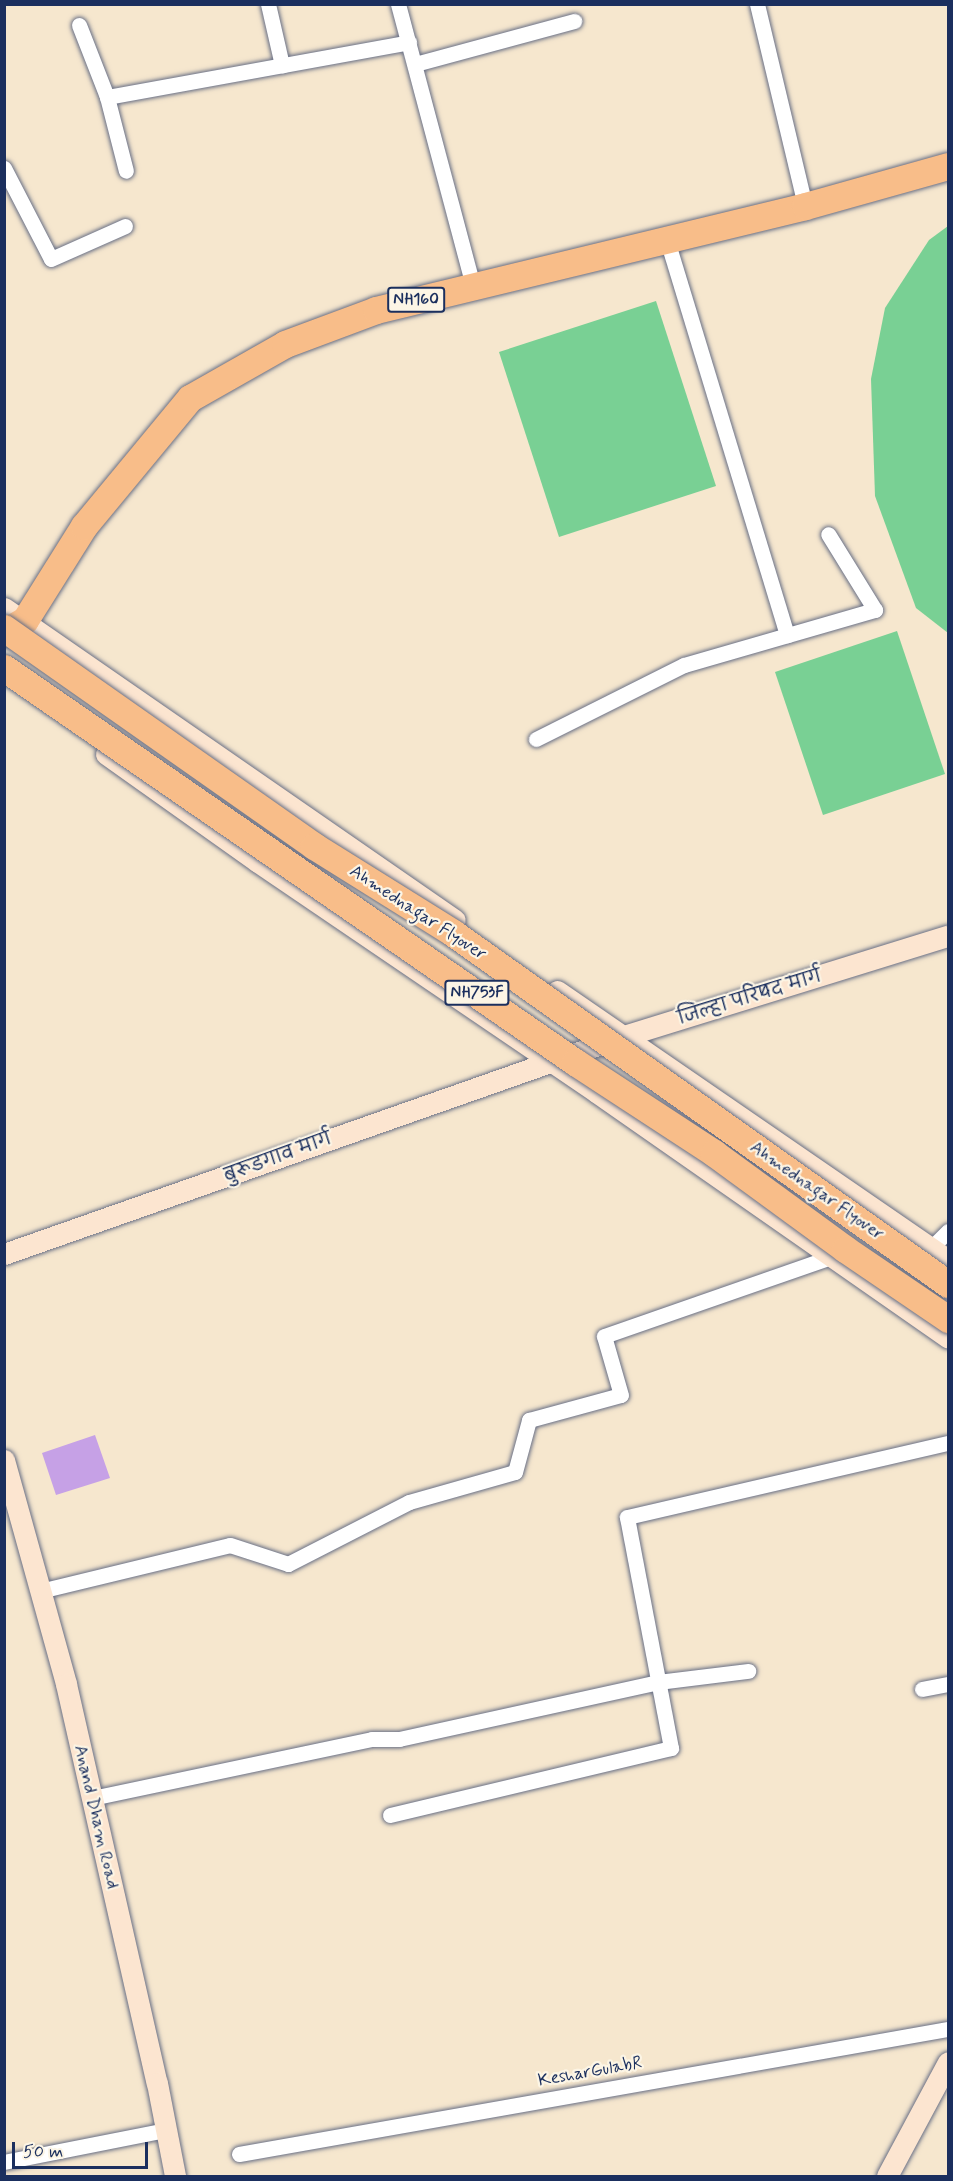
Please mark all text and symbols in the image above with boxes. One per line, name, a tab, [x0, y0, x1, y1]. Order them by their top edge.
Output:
road number: NH160	[386, 287, 446, 313]
street label: Ahmednagar Flyover	[345, 861, 491, 965]
street label: जिल्हा परिषद मार्ग	[676, 966, 824, 1030]
road number: NH753F	[444, 980, 510, 1006]
street label: बुरूडगाव मार्ग	[221, 1128, 335, 1188]
street label: Ahmednagar Flyover	[746, 1137, 888, 1245]
street label: Anand Dham Road	[69, 1744, 123, 1890]
street label: KesharGulabR	[536, 2052, 644, 2092]
scale bar	[15, 2130, 152, 2168]
text: 50 m	[23, 2140, 63, 2164]

